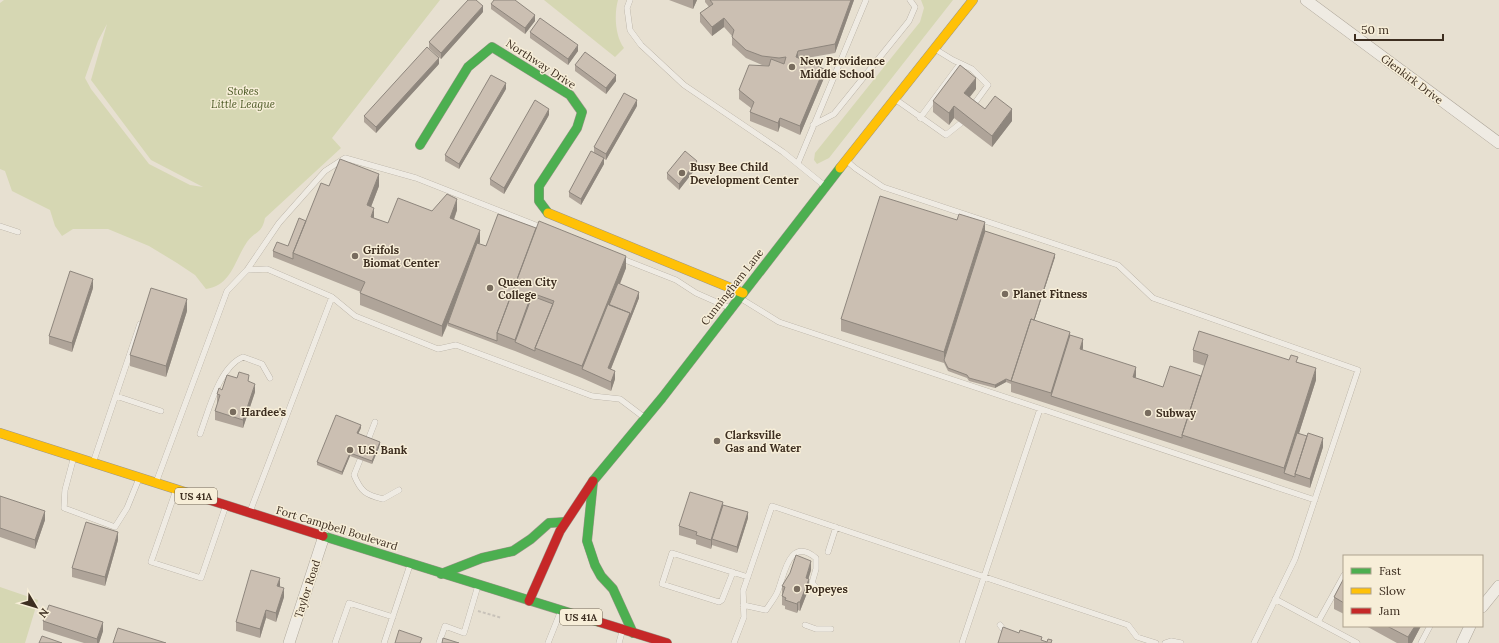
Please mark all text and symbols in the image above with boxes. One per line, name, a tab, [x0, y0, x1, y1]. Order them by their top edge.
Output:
scale bar	[1355, 16, 1443, 42]
text: 50 m	[1361, 22, 1389, 37]
street label: Northway Drive	[503, 36, 579, 92]
street label: Glenkirk Drive	[1378, 51, 1446, 107]
place label: New Providence Middle School	[800, 54, 885, 81]
marker: New Providence Middle School	[787, 62, 797, 72]
park label: Stokes Little League	[211, 84, 275, 111]
place label: Busy Bee Child Development Center	[690, 160, 800, 187]
marker: Busy Bee Child Development Center	[677, 168, 687, 178]
place label: Grifols Biomat Center	[363, 243, 440, 270]
street label: Cunningham Lane	[698, 246, 766, 328]
marker: Grifols Biomat Center	[350, 251, 360, 261]
place label: Queen City College	[498, 275, 558, 302]
marker: Queen City College	[485, 283, 495, 293]
place label: Planet Fitness	[1013, 287, 1087, 301]
marker: Planet Fitness	[1000, 289, 1010, 299]
place label: Hardee's	[241, 405, 286, 419]
place label: Subway	[1156, 406, 1197, 420]
marker: Hardee's	[228, 407, 238, 417]
marker: Subway	[1143, 408, 1153, 418]
place label: Clarksville Gas and Water	[725, 428, 802, 455]
marker: Clarksville Gas and Water	[712, 436, 722, 446]
place label: U.S. Bank	[358, 443, 408, 457]
marker: U.S. Bank	[345, 445, 355, 455]
road number: US 41A	[175, 488, 217, 504]
street label: Fort Campbell Boulevard	[274, 503, 400, 553]
legend	[1343, 555, 1483, 627]
street label: Taylor Road	[291, 558, 323, 620]
text: Fast	[1379, 563, 1402, 578]
place label: Popeyes	[805, 582, 848, 596]
text: Slow	[1379, 583, 1406, 598]
marker: Popeyes	[792, 584, 802, 594]
north arrow	[16, 587, 56, 627]
text: Jam	[1378, 603, 1400, 618]
text: N	[35, 605, 52, 621]
road number: US 41A	[560, 609, 602, 625]

